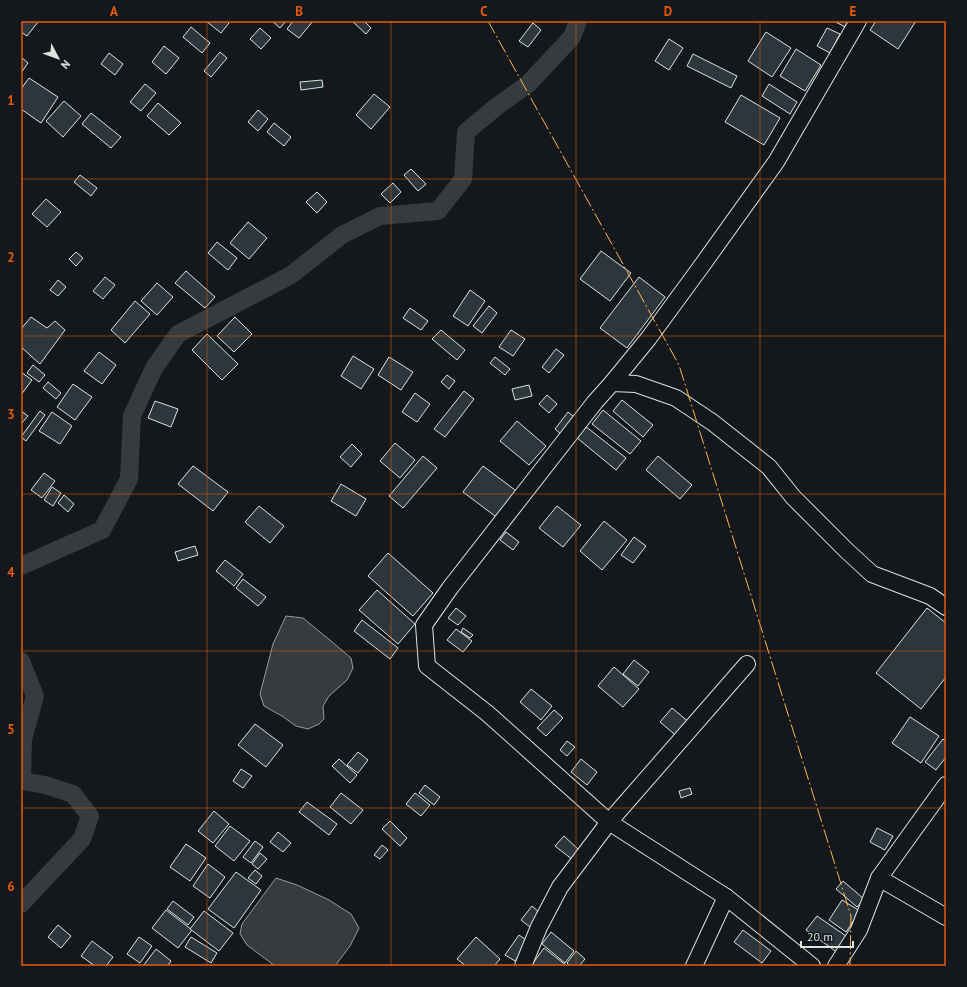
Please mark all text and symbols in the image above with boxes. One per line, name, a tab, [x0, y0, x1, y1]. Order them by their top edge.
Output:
text: A	[110, 3, 118, 20]
text: B	[295, 3, 303, 20]
text: C	[480, 3, 488, 20]
text: D	[664, 3, 672, 20]
text: E	[850, 3, 857, 20]
north arrow	[38, 38, 78, 78]
text: N	[58, 57, 73, 72]
text: 1	[7, 92, 15, 109]
text: 2	[7, 249, 15, 266]
text: 3	[7, 406, 15, 423]
text: 4	[7, 564, 15, 581]
text: 5	[7, 721, 15, 738]
text: 6	[7, 878, 15, 895]
scale bar	[801, 923, 853, 949]
text: 20 m	[807, 929, 833, 944]

